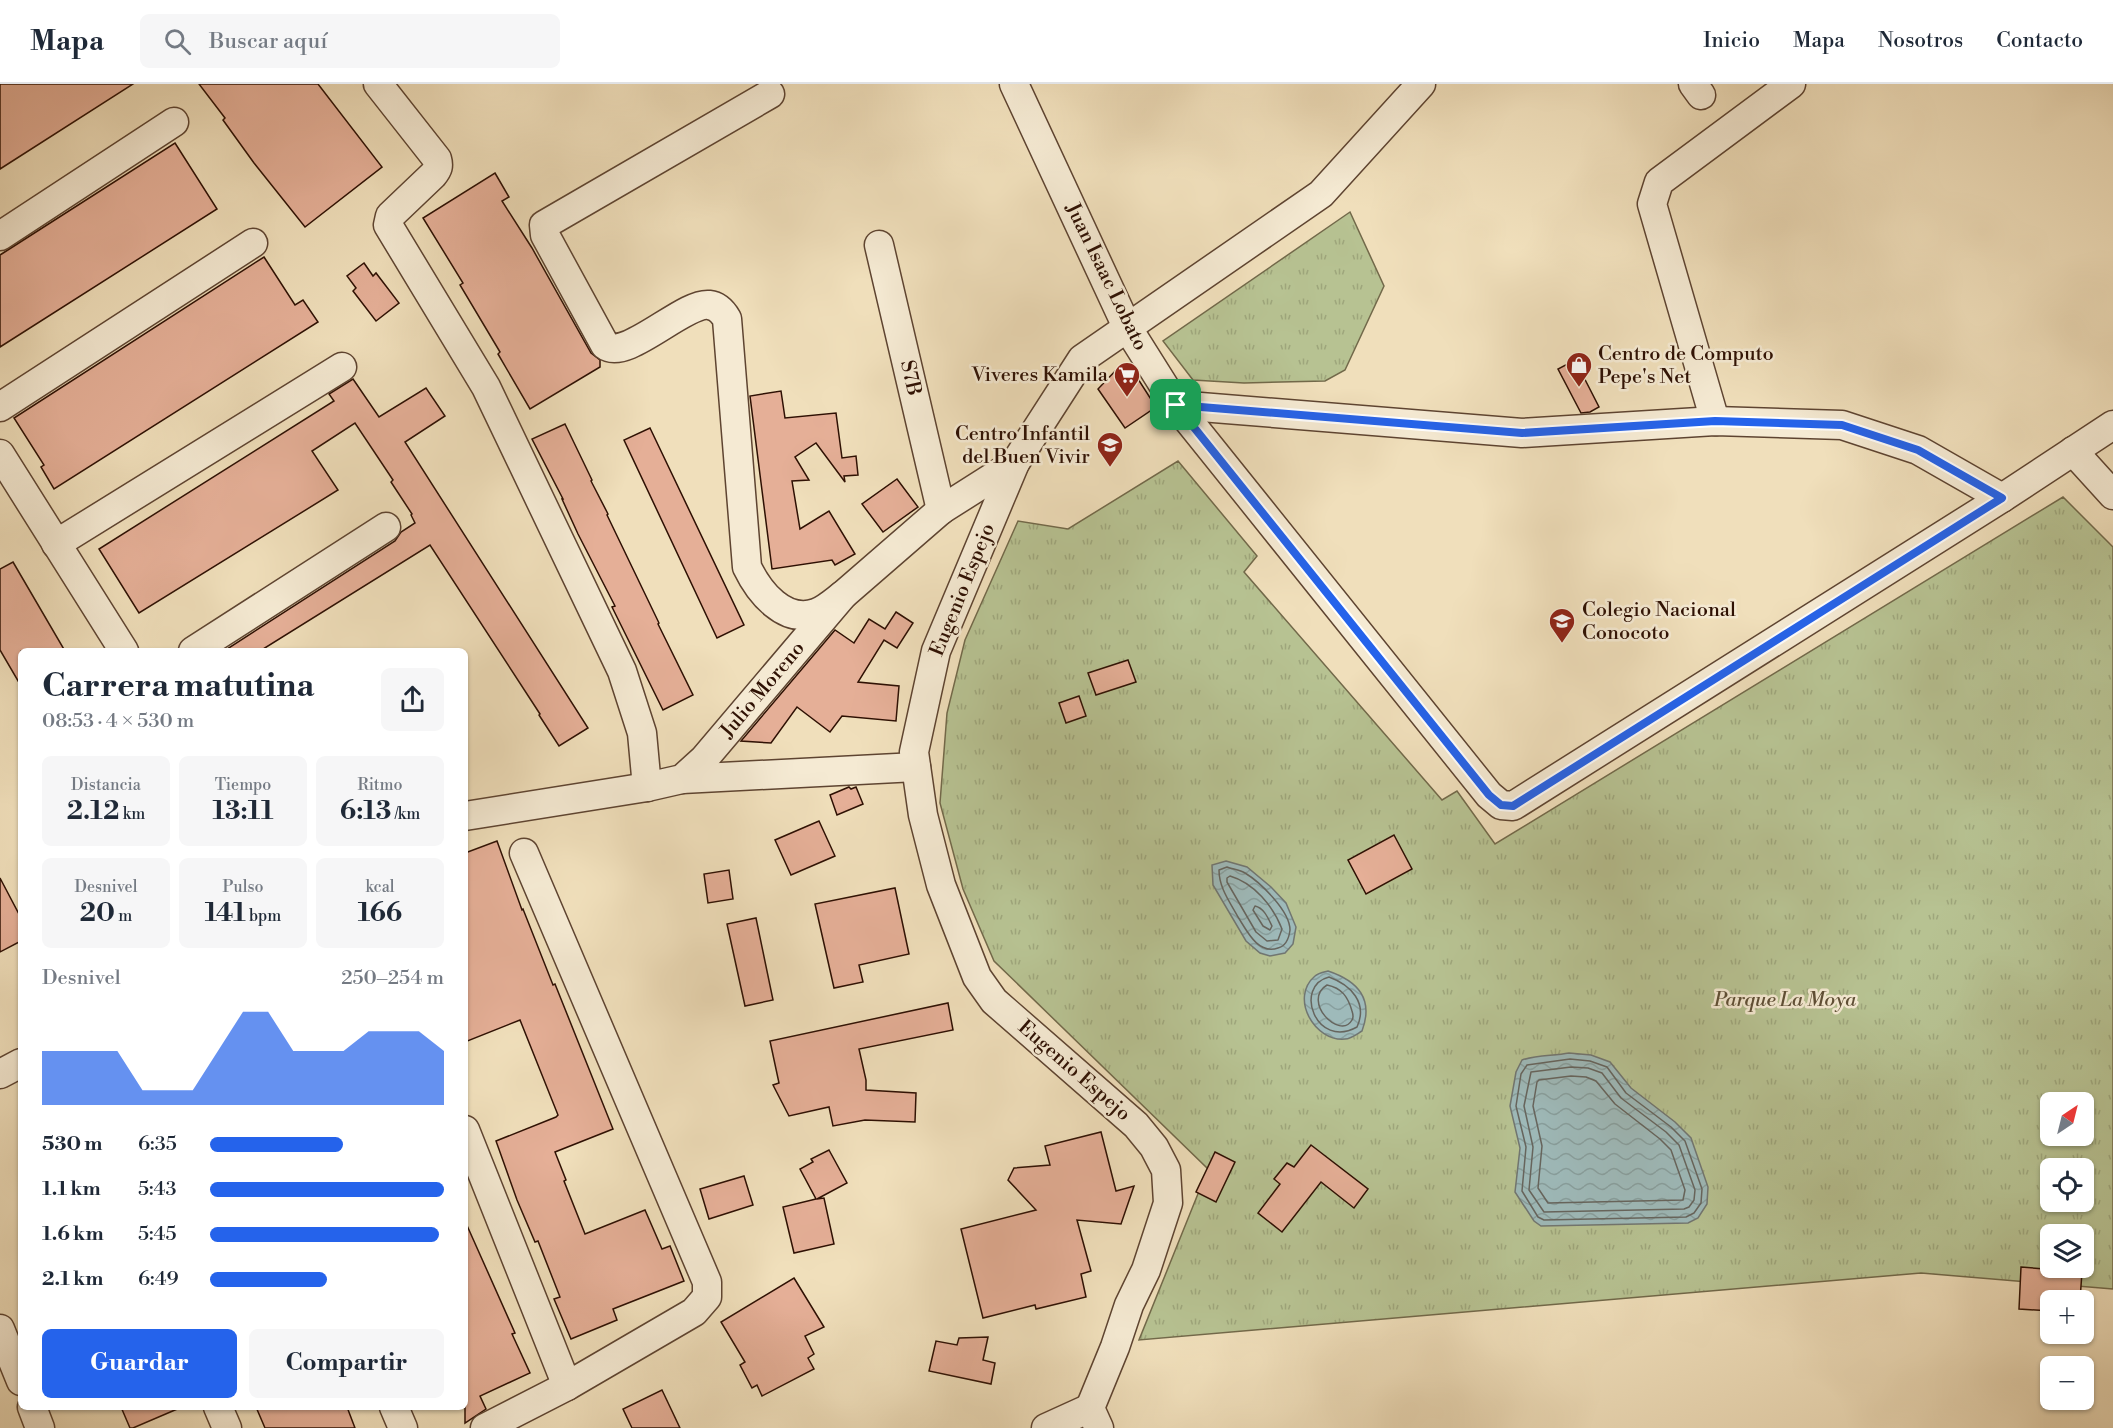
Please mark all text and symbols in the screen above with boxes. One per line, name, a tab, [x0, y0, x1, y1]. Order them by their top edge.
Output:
search box	[140, 14, 560, 68]
text: Mapa	[30, 24, 104, 59]
icon: search	[161, 25, 194, 58]
text: Buscar aquí	[209, 28, 328, 55]
text: Inicio	[1703, 28, 1760, 54]
text: Mapa	[1793, 28, 1845, 54]
text: Nosotros	[1878, 28, 1963, 54]
text: Contacto	[1996, 28, 2083, 54]
street label: Juan Isaac Lobato	[1059, 198, 1153, 355]
place label: Centro de Computo Pepe's Net	[1598, 342, 1774, 390]
shop icon: Centro de Computo Pepe's Net	[1564, 350, 1594, 388]
street label: S7B	[894, 358, 926, 398]
supermarket icon: Viveres Kamila	[1112, 360, 1142, 398]
place label: Viveres Kamila	[970, 363, 1109, 388]
pin	[1150, 379, 1201, 430]
icon: arrive	[1159, 388, 1192, 421]
place label: Centro Infantil del Buen Vivir	[955, 422, 1090, 470]
school or university icon: Centro Infantil del Buen Vivir	[1095, 430, 1125, 468]
street label: Eugenio Espejo	[925, 520, 1001, 660]
place label: Colegio Nacional Conocoto	[1582, 598, 1736, 646]
school or university icon: Colegio Nacional Conocoto	[1547, 606, 1577, 644]
street label: Julio Moreno	[715, 637, 811, 744]
text: Carrera matutina	[42, 666, 314, 707]
button: share	[381, 668, 444, 731]
text: 08:53 · 4 × 530 m	[42, 709, 194, 734]
text: Distancia	[71, 775, 141, 795]
text: Tiempo	[215, 775, 271, 795]
text: Ritmo	[358, 775, 402, 795]
text: 2.12	[67, 795, 120, 827]
text: 13:11	[212, 795, 274, 827]
text: 6:13	[340, 795, 391, 827]
text: km	[120, 804, 145, 824]
text: /km	[391, 804, 420, 824]
text: Desnivel	[75, 877, 137, 897]
text: Pulso	[223, 877, 263, 897]
text: kcal	[365, 877, 395, 897]
text: 20	[80, 897, 115, 929]
text: 141	[205, 897, 246, 929]
text: 166	[358, 897, 402, 929]
text: m	[115, 906, 132, 926]
text: bpm	[246, 906, 281, 926]
text: Desnivel	[42, 966, 121, 991]
text: 250–254 m	[341, 966, 444, 991]
park label: Parque La Moya	[1713, 988, 1857, 1013]
street label: Eugenio Espejo	[1012, 1015, 1136, 1127]
north arrow	[2040, 1092, 2094, 1146]
map controls	[2040, 1092, 2094, 1410]
text: 530 m	[42, 1132, 102, 1157]
text: 6:35	[138, 1132, 177, 1157]
button: locate	[2040, 1158, 2094, 1212]
text: 1.1 km	[42, 1177, 101, 1202]
text: 5:43	[138, 1177, 176, 1202]
text: 1.6 km	[42, 1222, 104, 1247]
text: 5:45	[138, 1222, 176, 1247]
button: layers	[2040, 1224, 2094, 1278]
text: 2.1 km	[42, 1267, 104, 1292]
text: 6:49	[138, 1267, 179, 1292]
button: +	[2040, 1290, 2094, 1344]
button: Guardar	[42, 1329, 237, 1398]
button: Compartir	[249, 1329, 444, 1398]
button: −	[2040, 1356, 2094, 1410]

